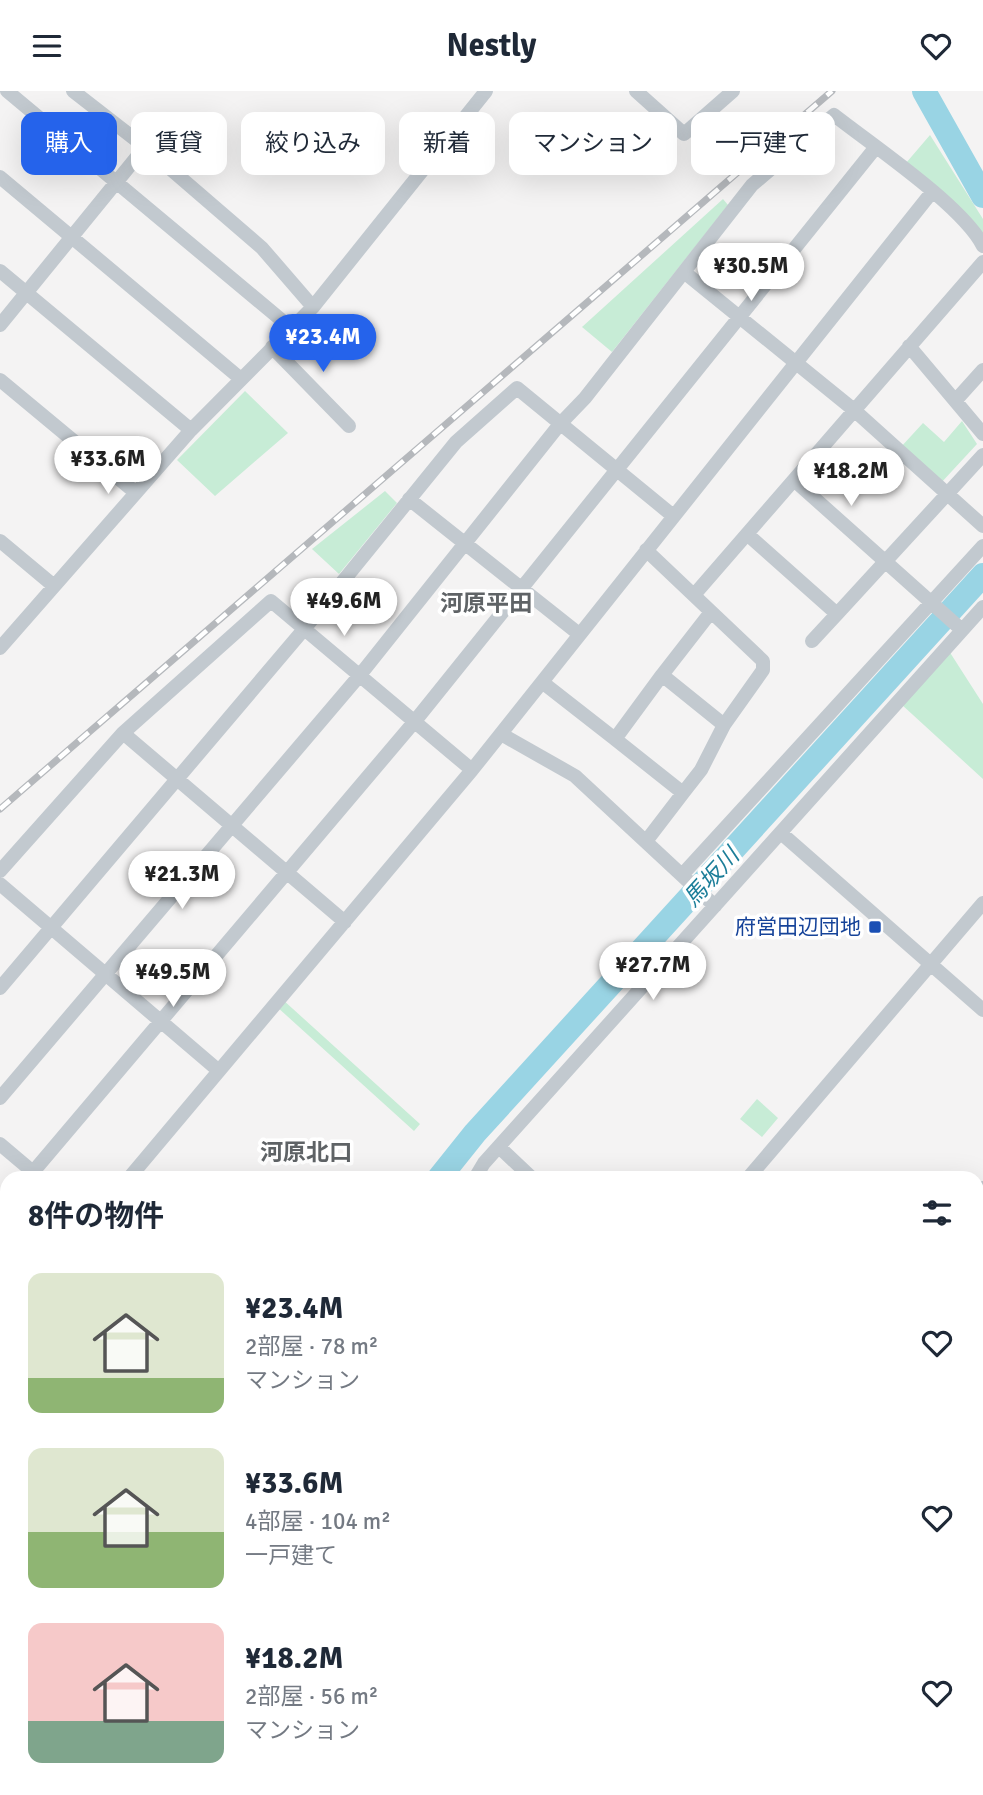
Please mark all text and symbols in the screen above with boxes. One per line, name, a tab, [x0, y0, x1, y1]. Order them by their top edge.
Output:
text: Nestly	[447, 26, 536, 65]
icon: menu	[28, 27, 66, 65]
icon: heart	[917, 27, 955, 65]
chip: 購入	[21, 112, 117, 175]
chip: 賃貸	[131, 112, 227, 175]
chip: 絞り込み	[241, 112, 385, 175]
chip: 新着	[399, 112, 495, 175]
chip: マンション	[509, 112, 677, 175]
chip: 一戸建て	[691, 112, 835, 175]
pin: ¥30.5M	[694, 243, 808, 303]
text: ¥30.5M	[713, 251, 789, 280]
pin: ¥23.4M	[266, 315, 380, 374]
text: ¥23.4M	[285, 322, 361, 351]
pin: ¥33.6M	[51, 437, 165, 496]
text: ¥33.6M	[70, 444, 146, 473]
pin: ¥18.2M	[794, 449, 908, 508]
text: ¥18.2M	[813, 456, 889, 485]
pin: ¥49.6M	[287, 579, 401, 638]
text: ¥49.6M	[306, 586, 382, 615]
district label: 河原平田	[440, 589, 532, 618]
water label: 馬坂川	[678, 840, 747, 913]
pin: ¥21.3M	[125, 851, 239, 911]
text: ¥21.3M	[144, 859, 220, 888]
place label: 府営田辺団地	[735, 914, 861, 940]
marker: 府営田辺団地	[867, 919, 883, 935]
pin: ¥27.7M	[596, 943, 710, 1002]
pin: ¥49.5M	[116, 949, 230, 1009]
text: ¥27.7M	[615, 950, 691, 979]
text: ¥49.5M	[135, 957, 211, 986]
district label: 河原北口	[260, 1138, 352, 1167]
icon: filters	[918, 1194, 956, 1232]
text: 8件の物件	[28, 1198, 164, 1235]
text: ¥23.4M	[245, 1290, 343, 1327]
icon: home	[84, 1301, 168, 1385]
icon: heart	[918, 1324, 956, 1362]
text: 2部屋 · 78 m²	[245, 1332, 378, 1361]
text: マンション	[245, 1366, 360, 1395]
text: ¥33.6M	[245, 1465, 343, 1502]
icon: home	[84, 1476, 168, 1560]
icon: heart	[918, 1499, 956, 1537]
text: 4部屋 · 104 m²	[245, 1507, 391, 1536]
text: 一戸建て	[245, 1541, 337, 1570]
text: ¥18.2M	[245, 1640, 343, 1677]
icon: home	[84, 1651, 168, 1735]
icon: heart	[918, 1674, 956, 1712]
text: 2部屋 · 56 m²	[245, 1682, 378, 1711]
text: マンション	[245, 1716, 360, 1745]

